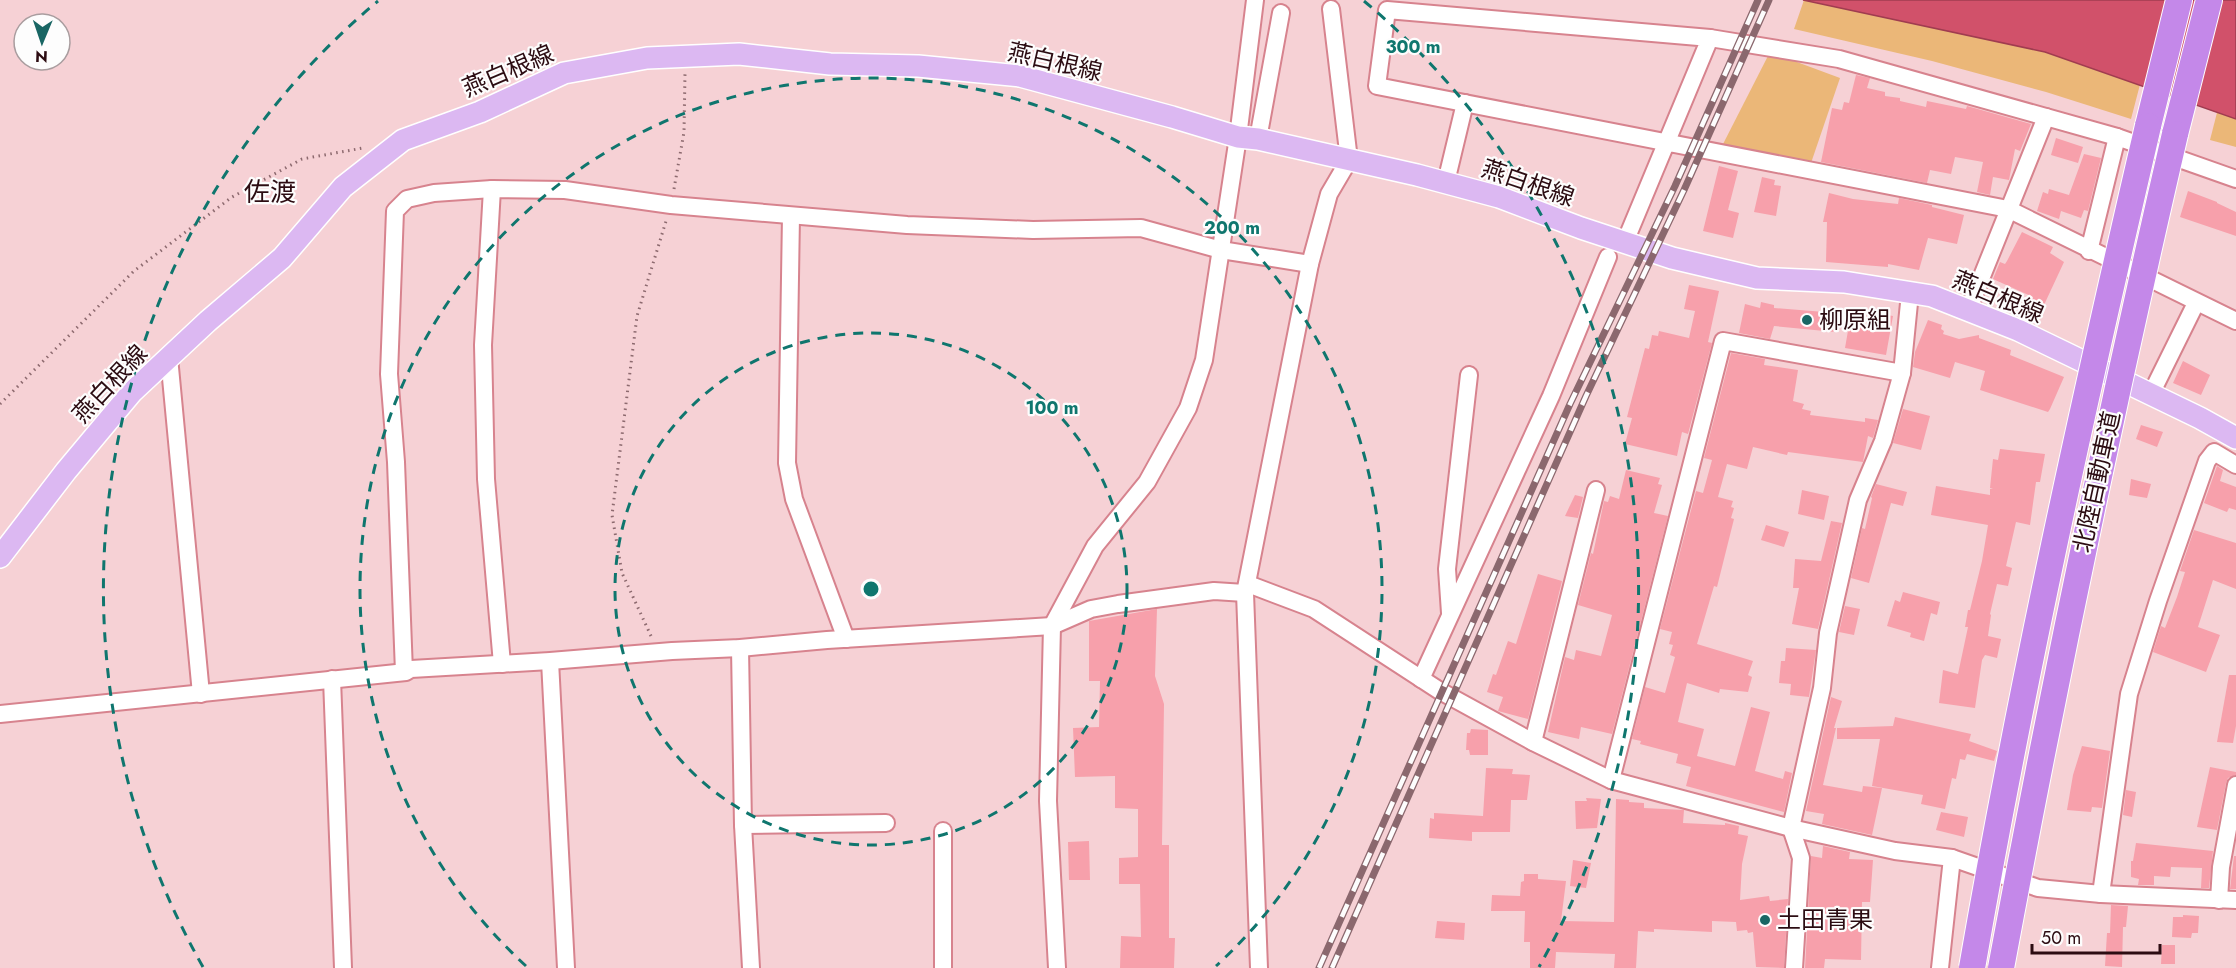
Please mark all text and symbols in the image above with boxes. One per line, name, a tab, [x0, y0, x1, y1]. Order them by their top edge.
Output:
north arrow	[12, 12, 72, 72]
street label: 燕白根線	[1004, 34, 1106, 89]
text: 300 m	[1385, 34, 1441, 60]
street label: 燕白根線	[457, 36, 559, 105]
text: N	[35, 45, 48, 68]
street label: 燕白根線	[1477, 150, 1579, 215]
district label: 佐渡	[244, 173, 296, 211]
text: 200 m	[1204, 215, 1260, 241]
street label: 燕白根線	[1947, 262, 2049, 331]
place label: 柳原組	[1819, 302, 1891, 337]
marker: 柳原組	[1800, 313, 1814, 327]
street label: 燕白根線	[64, 337, 155, 431]
text: 100 m	[1025, 395, 1079, 421]
street label: 北陸自動車道	[2064, 408, 2129, 556]
centre of rings	[861, 579, 881, 599]
place label: 土田青果	[1777, 902, 1873, 937]
marker: 土田青果	[1758, 913, 1772, 927]
scale bar	[2032, 917, 2160, 955]
text: 50 m	[2041, 925, 2081, 951]

